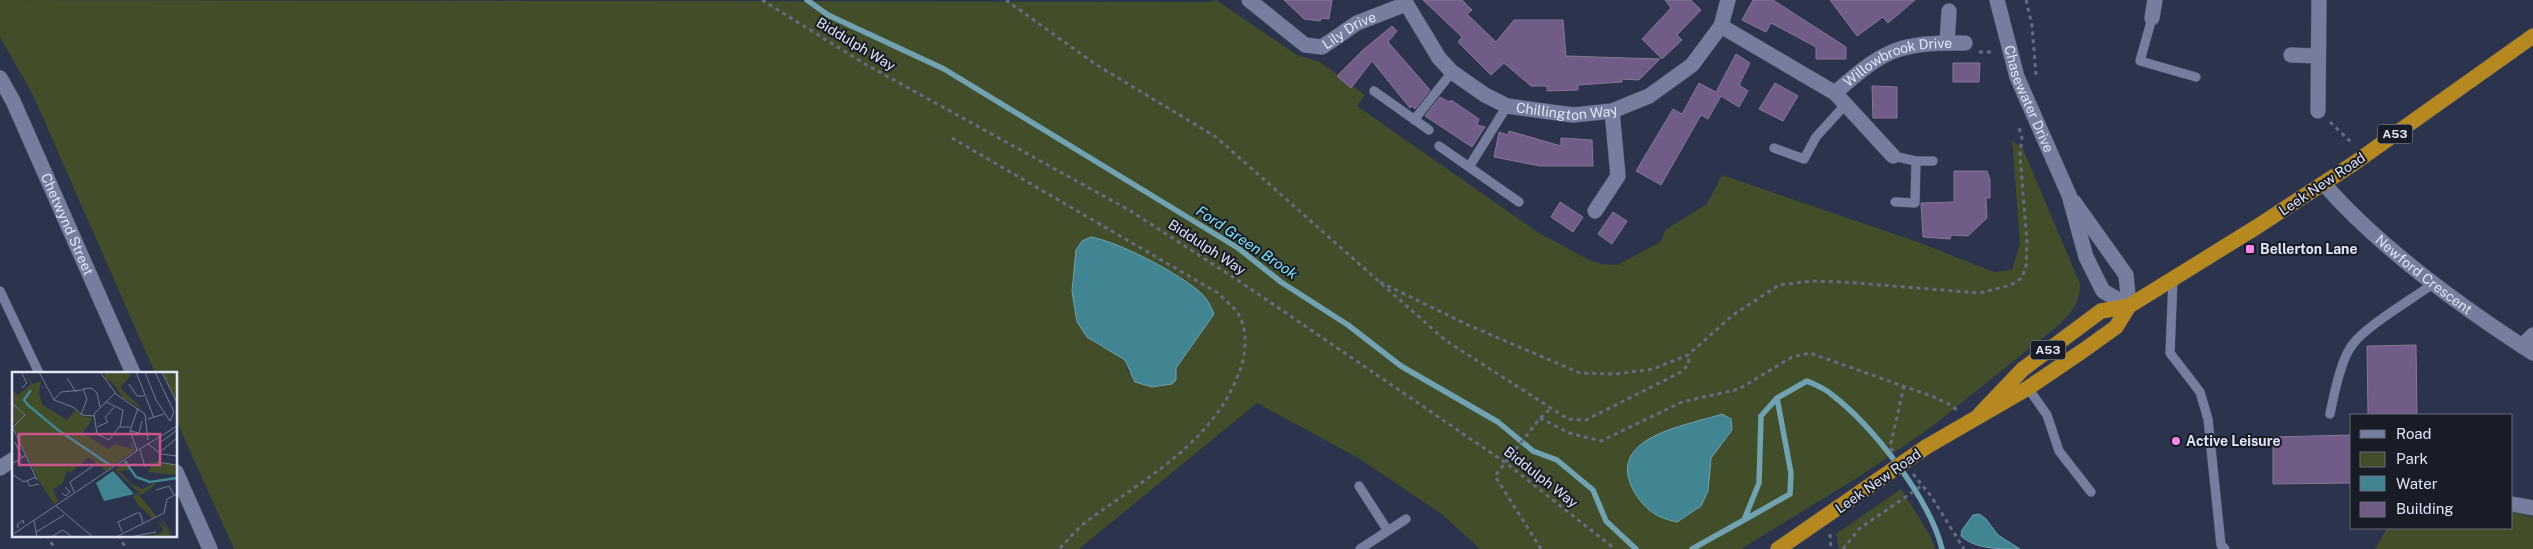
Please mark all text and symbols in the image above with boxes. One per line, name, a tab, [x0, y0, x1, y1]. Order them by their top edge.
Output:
street label: Lily Drive	[1319, 8, 1378, 52]
street label: Biddulph Way	[814, 14, 899, 74]
street label: Willowbrook Drive	[1840, 35, 1952, 90]
street label: Chasewater Drive	[2001, 43, 2057, 155]
street label: Chillington Way	[1515, 99, 1621, 123]
road number: A53	[2378, 125, 2412, 144]
street label: Leek New Road	[2276, 149, 2368, 219]
street label: Chetwynd Street	[38, 171, 97, 278]
water label: Ford Green Brook	[1193, 202, 1302, 283]
street label: Biddulph Way	[1165, 216, 1249, 278]
street label: Newford Crescent	[2372, 231, 2475, 317]
place label: Bellerton Lane	[2260, 241, 2358, 257]
marker: Bellerton Lane	[2244, 243, 2256, 255]
road number: A53	[2030, 340, 2066, 360]
inset map	[12, 372, 178, 536]
legend	[2350, 414, 2513, 529]
text: Road	[2396, 425, 2432, 442]
place label: Active Leisure	[2186, 433, 2281, 449]
marker: Active Leisure	[2170, 435, 2182, 447]
street label: Biddulph Way	[1501, 443, 1581, 511]
street label: Leek New Road	[1832, 446, 1924, 516]
text: Park	[2396, 450, 2428, 467]
text: Water	[2396, 475, 2438, 492]
text: Building	[2396, 500, 2454, 517]

